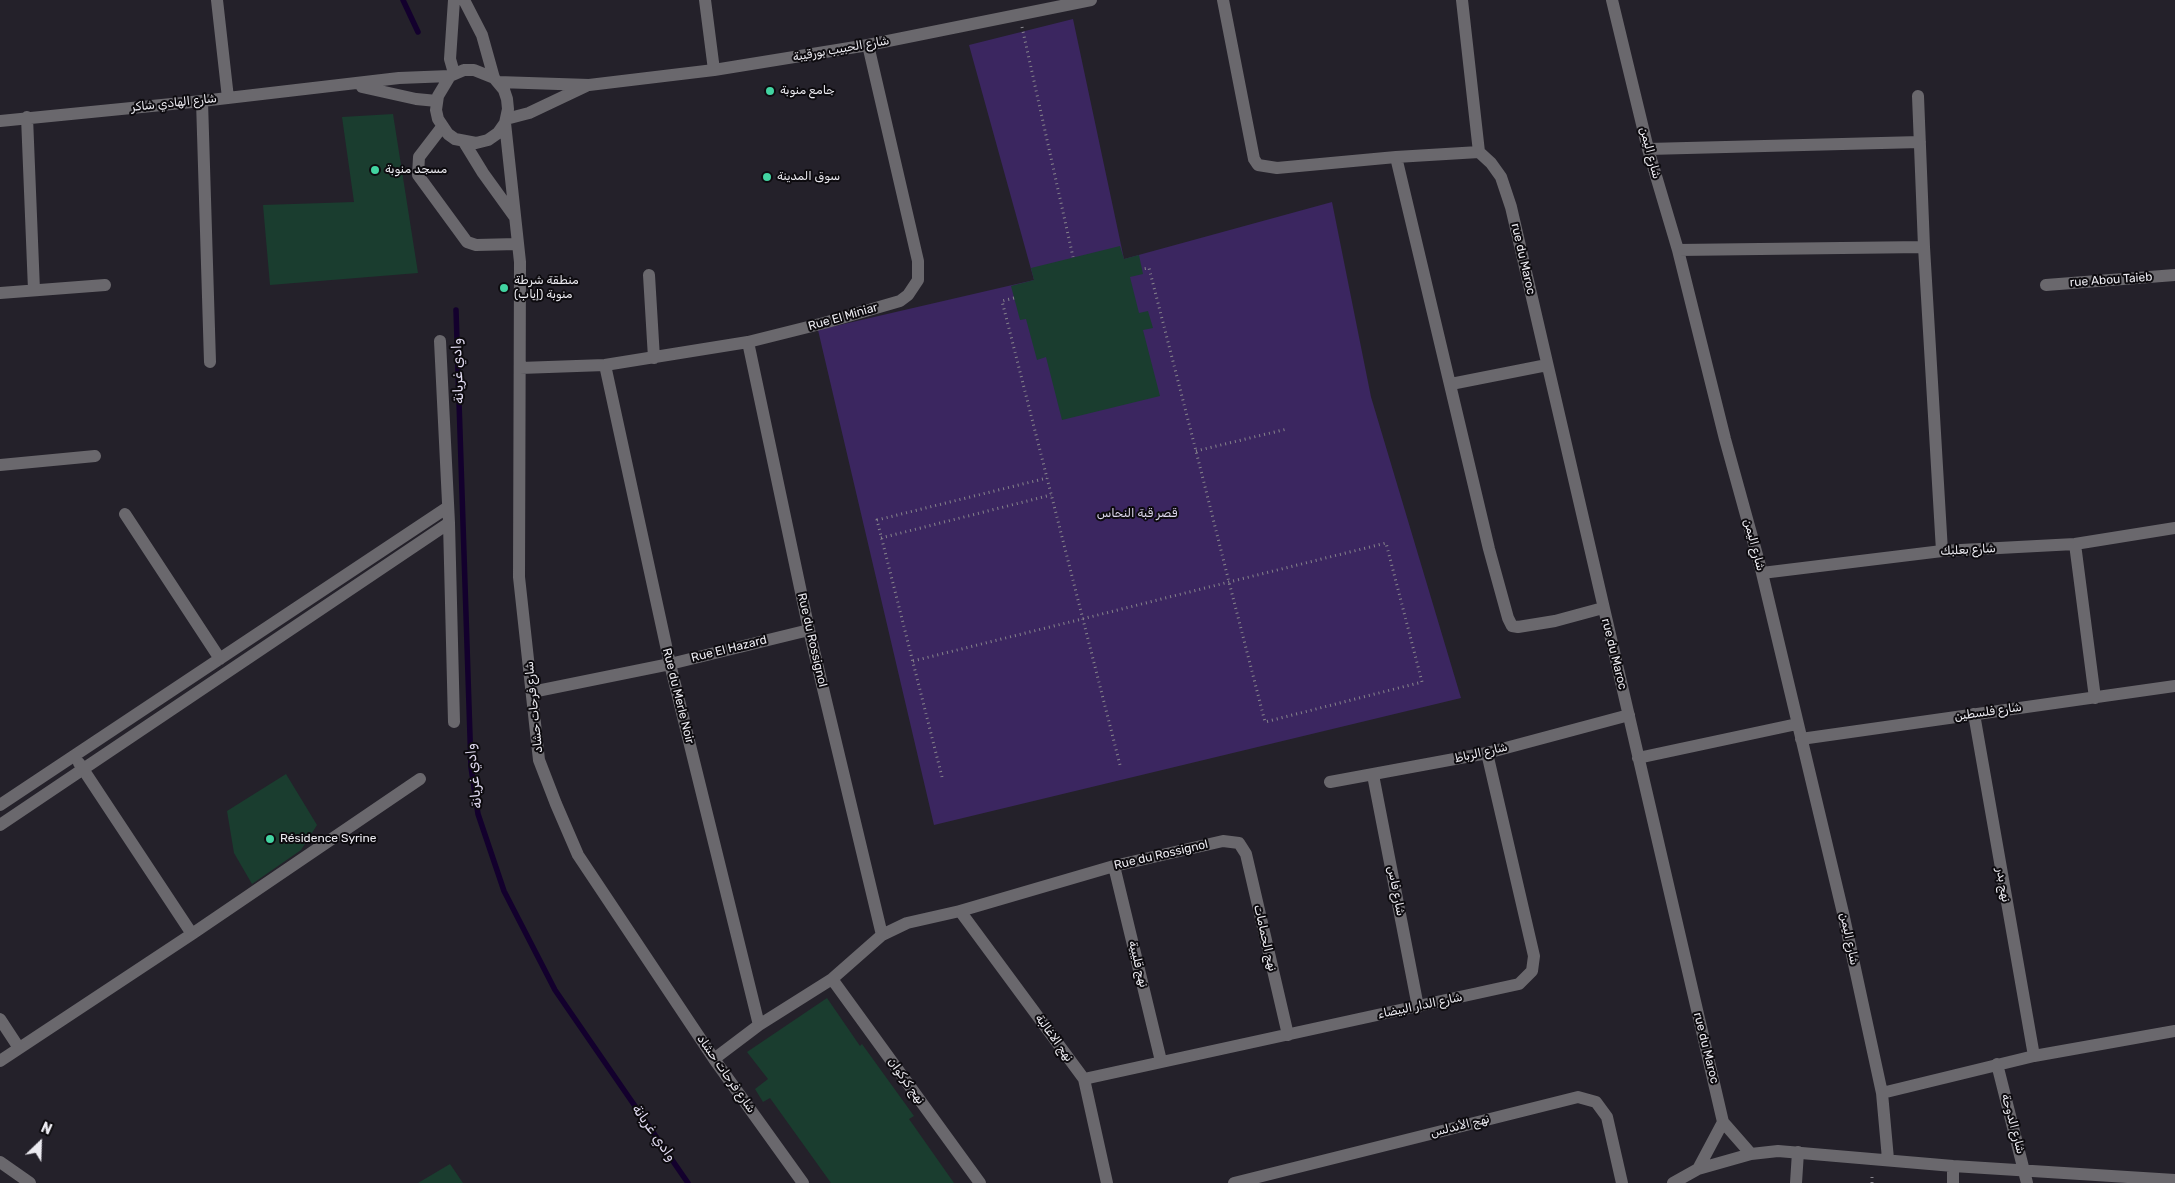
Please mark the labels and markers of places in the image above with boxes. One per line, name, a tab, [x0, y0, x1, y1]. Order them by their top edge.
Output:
place label: جامع منوبة	[780, 84, 835, 98]
marker: جامع منوبة	[764, 85, 776, 97]
place label: مسجد منوبة	[385, 163, 447, 177]
marker: مسجد منوبة	[369, 164, 381, 176]
place label: سوق المدينة	[777, 170, 840, 184]
marker: سوق المدينة	[761, 171, 773, 183]
place label: منطقة شرطة منوبة (إياب)	[514, 274, 579, 302]
marker: منطقة شرطة منوبة (إياب)	[498, 282, 510, 294]
place label: Résidence Syrine	[280, 832, 376, 846]
marker: Résidence Syrine	[264, 833, 276, 845]

